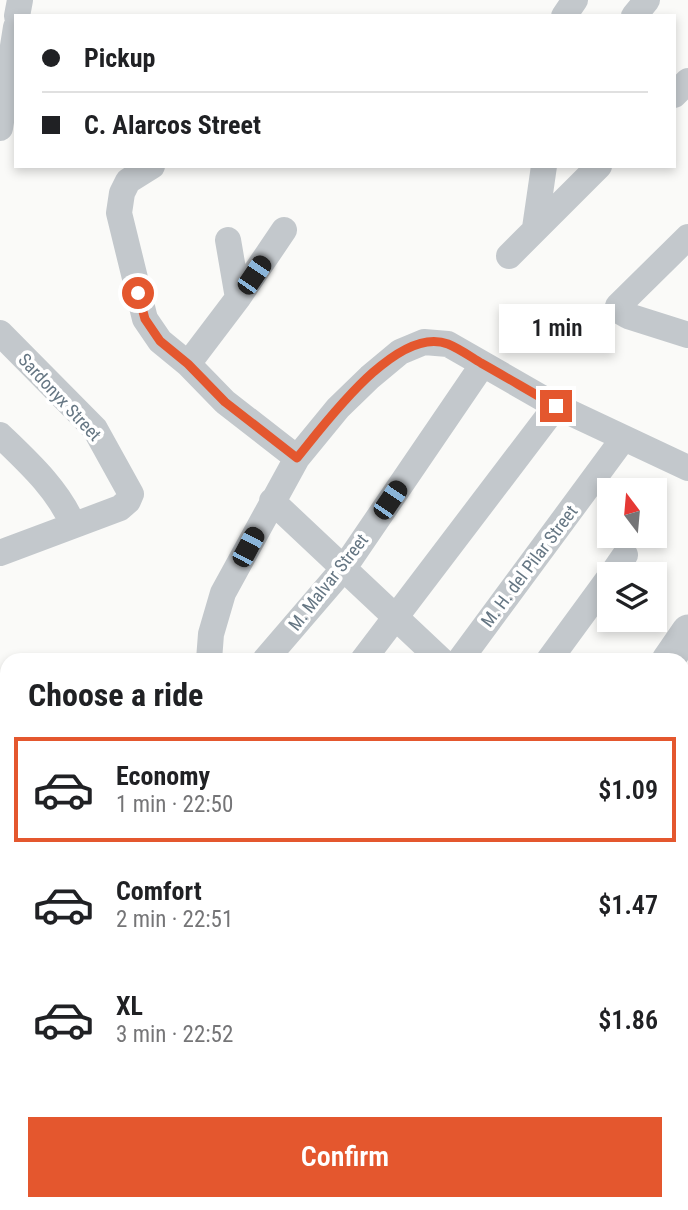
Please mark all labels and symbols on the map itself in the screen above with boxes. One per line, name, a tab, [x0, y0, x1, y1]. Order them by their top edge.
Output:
car	[234, 252, 275, 298]
route start	[122, 277, 154, 309]
callout: 1 min	[498, 304, 614, 354]
street label: Sardonyx Street	[14, 349, 106, 445]
route end	[540, 390, 572, 422]
car	[370, 477, 411, 523]
north arrow	[597, 478, 667, 548]
street label: M. H. del Pilar Street	[476, 501, 582, 631]
car	[229, 524, 268, 570]
street label: M. Malvar Street	[284, 530, 372, 634]

